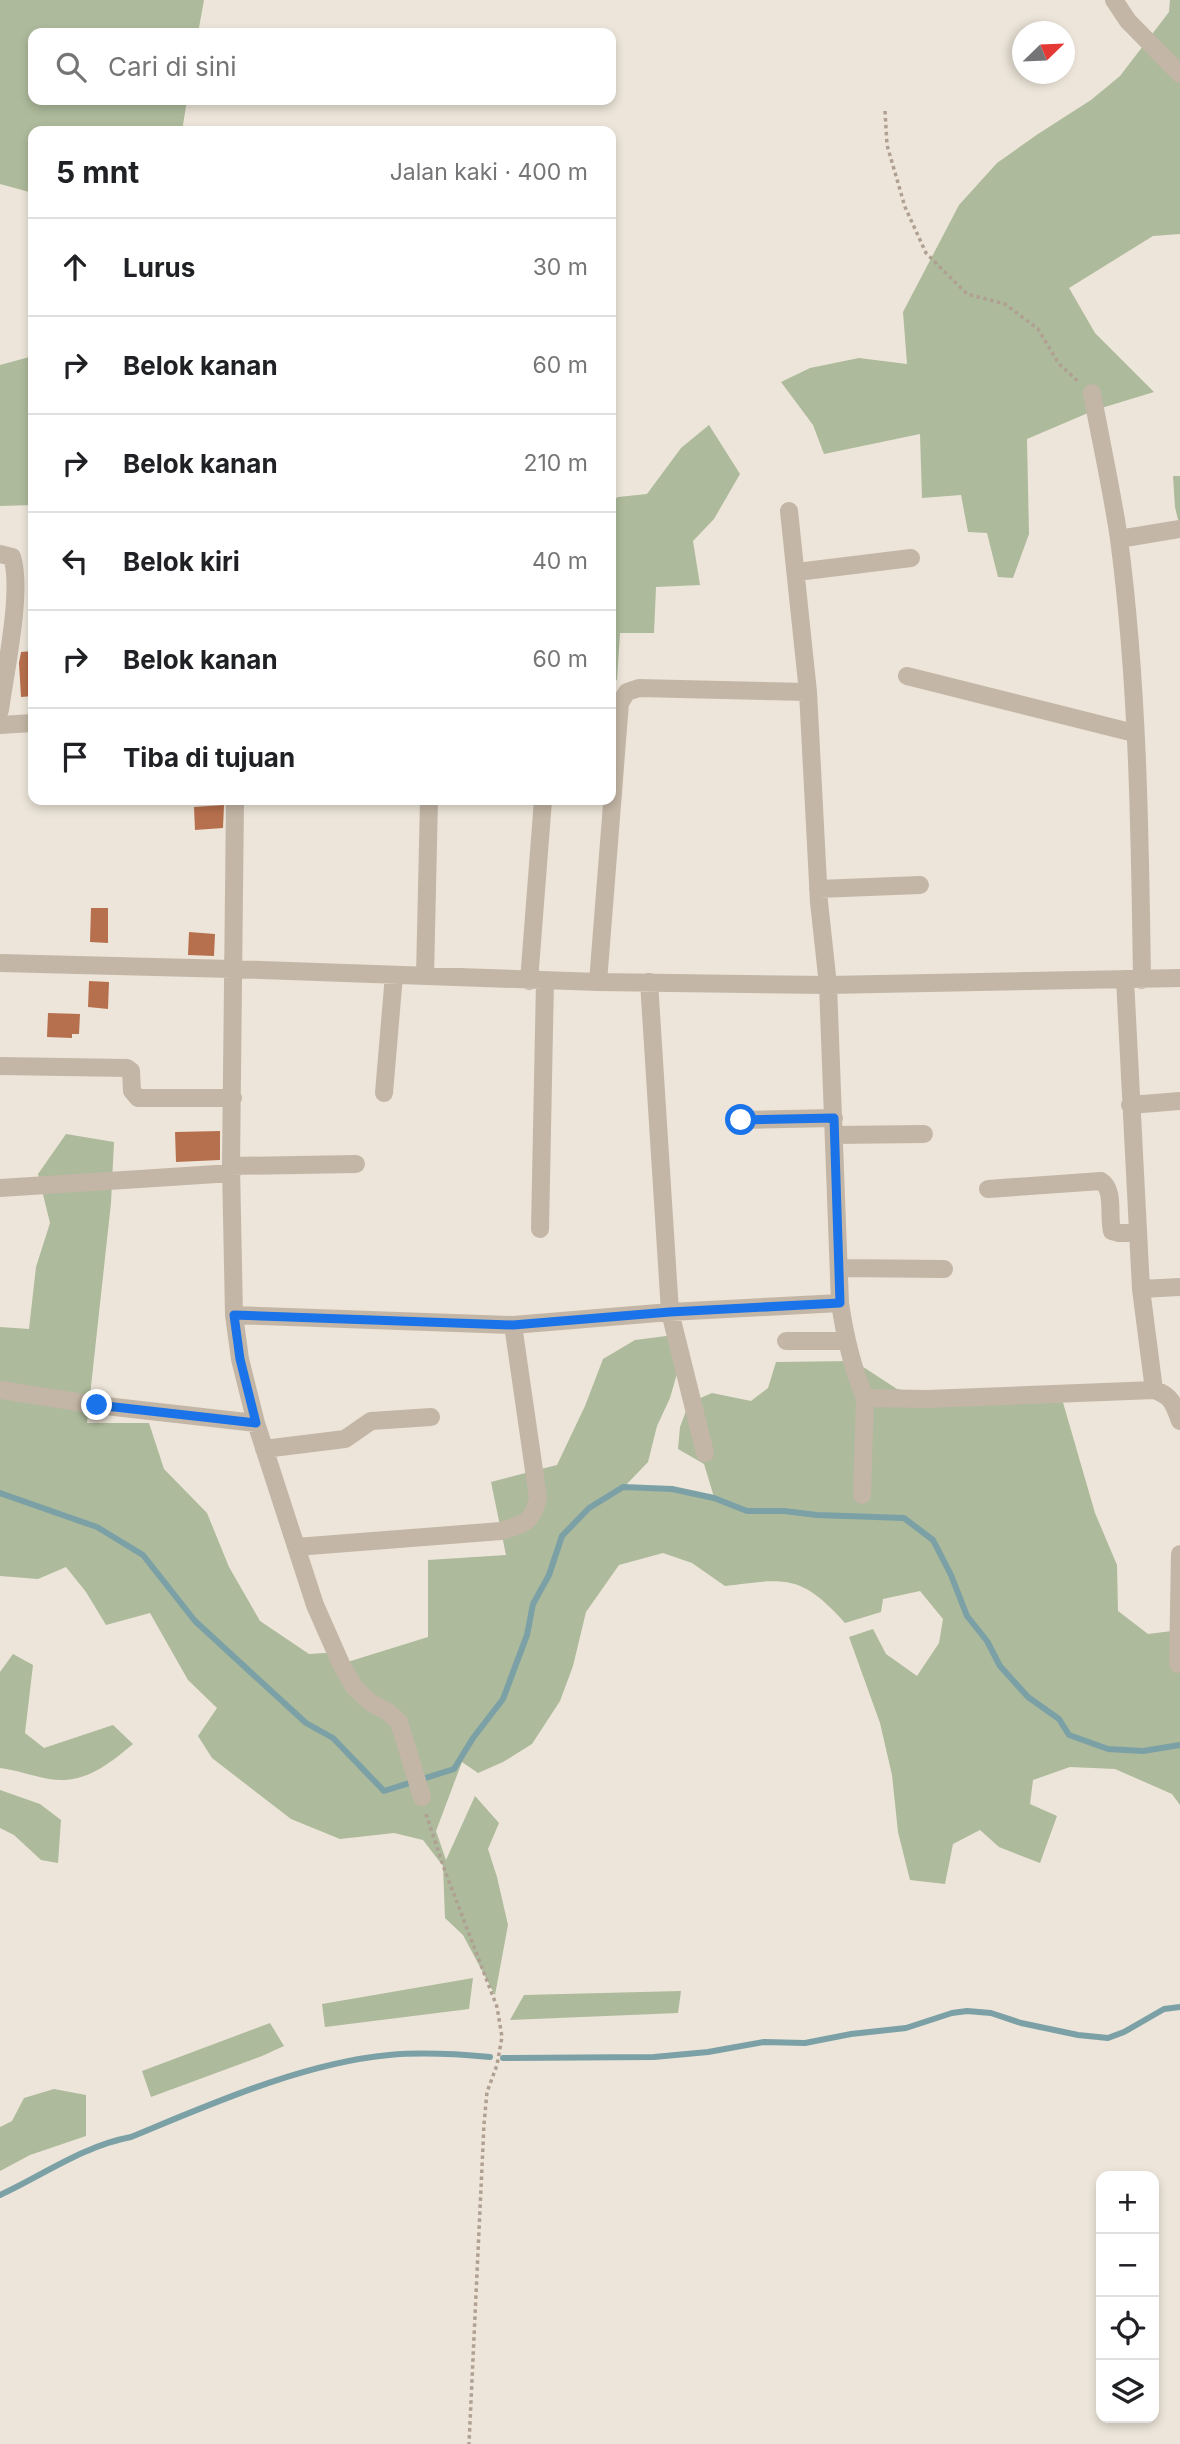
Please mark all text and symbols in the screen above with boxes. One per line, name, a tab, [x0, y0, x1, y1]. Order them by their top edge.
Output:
north arrow	[1012, 21, 1075, 84]
search box	[28, 28, 616, 105]
icon: search	[52, 48, 90, 86]
text: Cari di sini	[108, 51, 237, 82]
text: 5 mnt	[56, 154, 139, 190]
text: Jalan kaki · 400 m	[390, 158, 588, 186]
icon: ahead	[56, 248, 94, 286]
text: Lurus	[123, 252, 195, 283]
text: 30 m	[533, 253, 588, 281]
icon: right	[56, 346, 94, 384]
text: Belok kanan	[123, 350, 278, 381]
text: 60 m	[533, 351, 588, 379]
icon: right	[56, 444, 94, 482]
text: Belok kanan	[123, 448, 278, 479]
text: 210 m	[523, 449, 588, 477]
icon: left	[56, 542, 94, 580]
text: Belok kiri	[123, 546, 240, 577]
text: 40 m	[532, 547, 588, 575]
icon: right	[56, 640, 94, 678]
text: Belok kanan	[123, 644, 278, 675]
text: 60 m	[533, 645, 588, 673]
icon: arrive	[56, 738, 94, 776]
text: Tiba di tujuan	[123, 742, 295, 773]
route start	[725, 1104, 756, 1135]
route end	[81, 1389, 112, 1420]
map controls	[1096, 2171, 1159, 2423]
button: +	[1096, 2171, 1159, 2234]
button: −	[1096, 2234, 1159, 2297]
button: locate	[1096, 2297, 1159, 2360]
button: layers	[1096, 2360, 1159, 2423]

